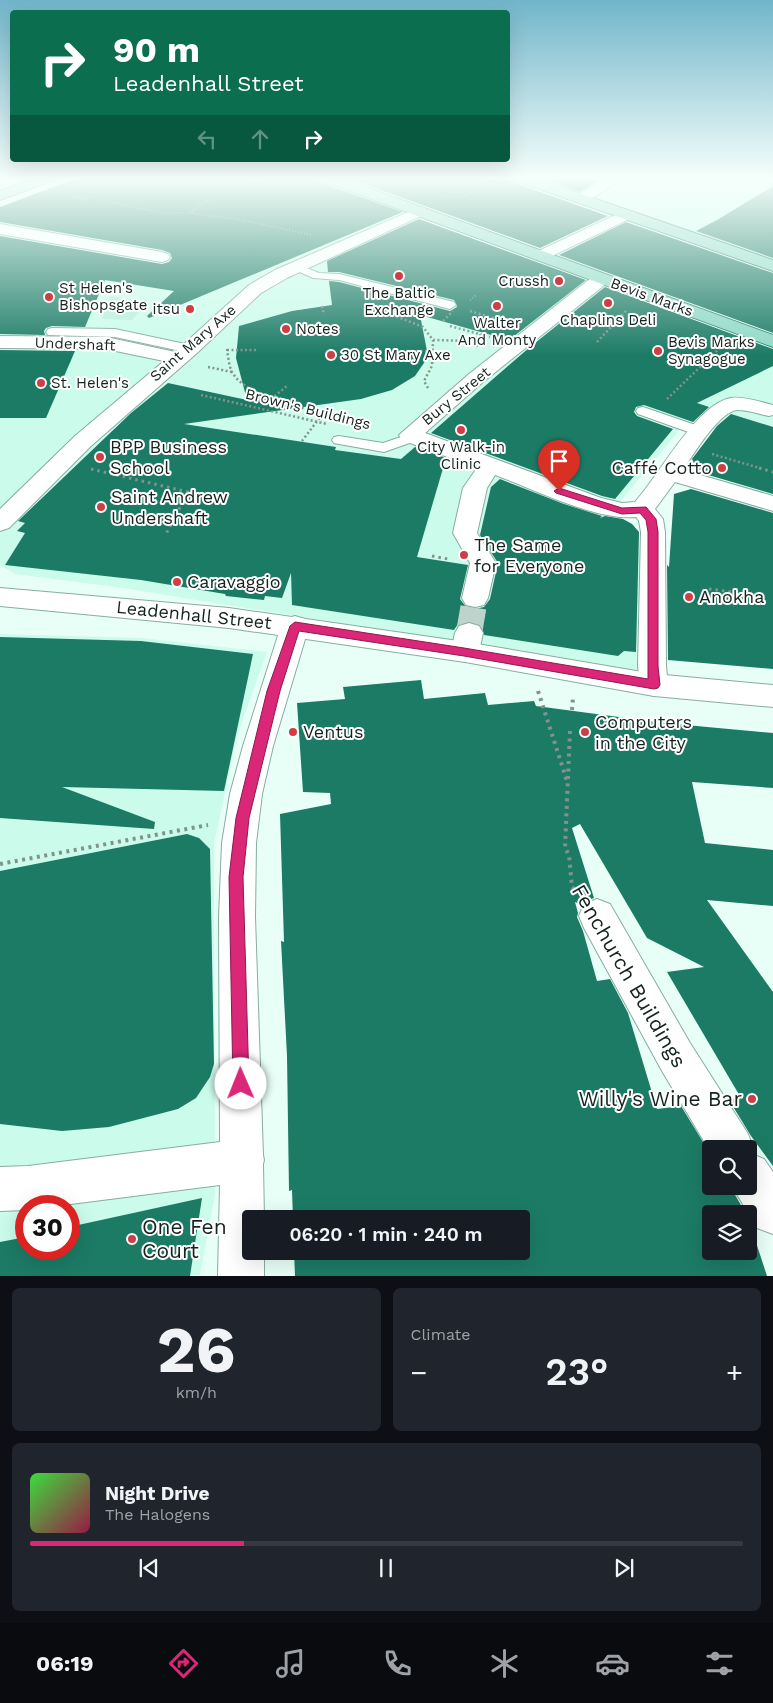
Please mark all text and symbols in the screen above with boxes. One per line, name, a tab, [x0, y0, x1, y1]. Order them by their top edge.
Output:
text: 90 m	[113, 29, 200, 71]
icon: right	[30, 30, 95, 95]
text: Leadenhall Street	[113, 71, 304, 96]
icon: left	[193, 125, 221, 153]
icon: ahead	[246, 125, 274, 153]
icon: right	[299, 125, 327, 153]
marker: The Baltic Exchange	[393, 270, 405, 282]
place label: Crussh	[498, 272, 549, 290]
street label: Bevis Marks	[608, 274, 696, 320]
marker: Crussh	[553, 275, 565, 287]
place label: St Helen's Bishopsgate	[59, 279, 147, 314]
place label: The Baltic Exchange	[362, 284, 436, 319]
marker: St Helen's Bishopsgate	[43, 291, 55, 303]
marker: Chaplins Deli	[602, 297, 614, 309]
place label: itsu	[153, 300, 180, 318]
marker: Walter And Monty	[491, 300, 503, 312]
street label: Saint Mary Axe	[146, 301, 240, 385]
marker: itsu	[184, 303, 196, 315]
place label: Chaplins Deli	[560, 311, 656, 329]
place label: Walter And Monty	[458, 314, 537, 349]
place label: Notes	[296, 320, 339, 338]
marker: Notes	[280, 323, 292, 335]
place label: Bevis Marks Synagogue	[668, 333, 755, 368]
street label: Undershaft	[34, 334, 116, 354]
marker: Bevis Marks Synagogue	[652, 345, 664, 357]
place label: 30 St Mary Axe	[341, 346, 451, 364]
marker: 30 St Mary Axe	[325, 349, 337, 361]
street label: Bury Street	[418, 363, 494, 429]
place label: St. Helen's	[51, 374, 129, 392]
marker: St. Helen's	[35, 377, 47, 389]
street label: Brown's Buildings	[244, 385, 373, 433]
marker: City Walk-in Clinic	[455, 424, 467, 436]
place label: BPP Business School	[110, 436, 227, 478]
place label: City Walk-in Clinic	[417, 438, 505, 473]
pin	[538, 440, 580, 491]
icon: arrive	[545, 447, 573, 475]
marker: BPP Business School	[94, 451, 106, 463]
place label: Caffé Cotto	[611, 457, 712, 478]
marker: Caffé Cotto	[716, 462, 728, 474]
place label: Saint Andrew Undershaft	[111, 486, 228, 528]
marker: Saint Andrew Undershaft	[95, 501, 107, 513]
place label: The Same for Everyone	[474, 534, 584, 576]
marker: The Same for Everyone	[458, 549, 470, 561]
place label: Caravaggio	[187, 571, 281, 592]
marker: Caravaggio	[171, 576, 183, 588]
place label: Anokha	[699, 586, 764, 607]
marker: Anokha	[683, 591, 695, 603]
street label: Leadenhall Street	[115, 596, 273, 633]
place label: Computers in the City	[595, 711, 692, 753]
place label: Ventus	[303, 721, 363, 742]
marker: Ventus	[287, 726, 299, 738]
marker: Computers in the City	[579, 726, 591, 738]
street label: Fenchurch Buildings	[567, 880, 692, 1072]
position arrow	[214, 1057, 266, 1109]
place label: Willy's Wine Bar	[578, 1086, 742, 1111]
marker: Willy's Wine Bar	[746, 1093, 758, 1105]
map controls	[702, 1140, 757, 1260]
button: search	[702, 1140, 757, 1195]
speed limit sign: 30	[15, 1195, 80, 1260]
button: layers	[702, 1205, 757, 1260]
place label: One Fen Court	[142, 1214, 227, 1263]
text: 06:20 · 1 min · 240 m	[289, 1223, 483, 1246]
marker: One Fen Court	[126, 1233, 138, 1245]
text: 26	[157, 1312, 236, 1388]
text: Climate	[411, 1325, 471, 1344]
text: 23°	[545, 1350, 608, 1394]
text: −	[411, 1356, 427, 1389]
text: +	[726, 1356, 743, 1389]
text: km/h	[176, 1383, 217, 1402]
text: Night Drive	[105, 1482, 210, 1505]
text: The Halogens	[105, 1505, 210, 1524]
icon: previous	[135, 1554, 163, 1582]
icon: pause	[372, 1554, 400, 1582]
icon: next	[610, 1554, 638, 1582]
icon: directions	[166, 1646, 201, 1681]
icon: music	[273, 1646, 308, 1681]
icon: phone	[380, 1646, 415, 1681]
icon: climate	[487, 1646, 522, 1681]
icon: car	[595, 1646, 630, 1681]
icon: filters	[702, 1646, 737, 1681]
text: 06:19	[36, 1651, 94, 1676]

